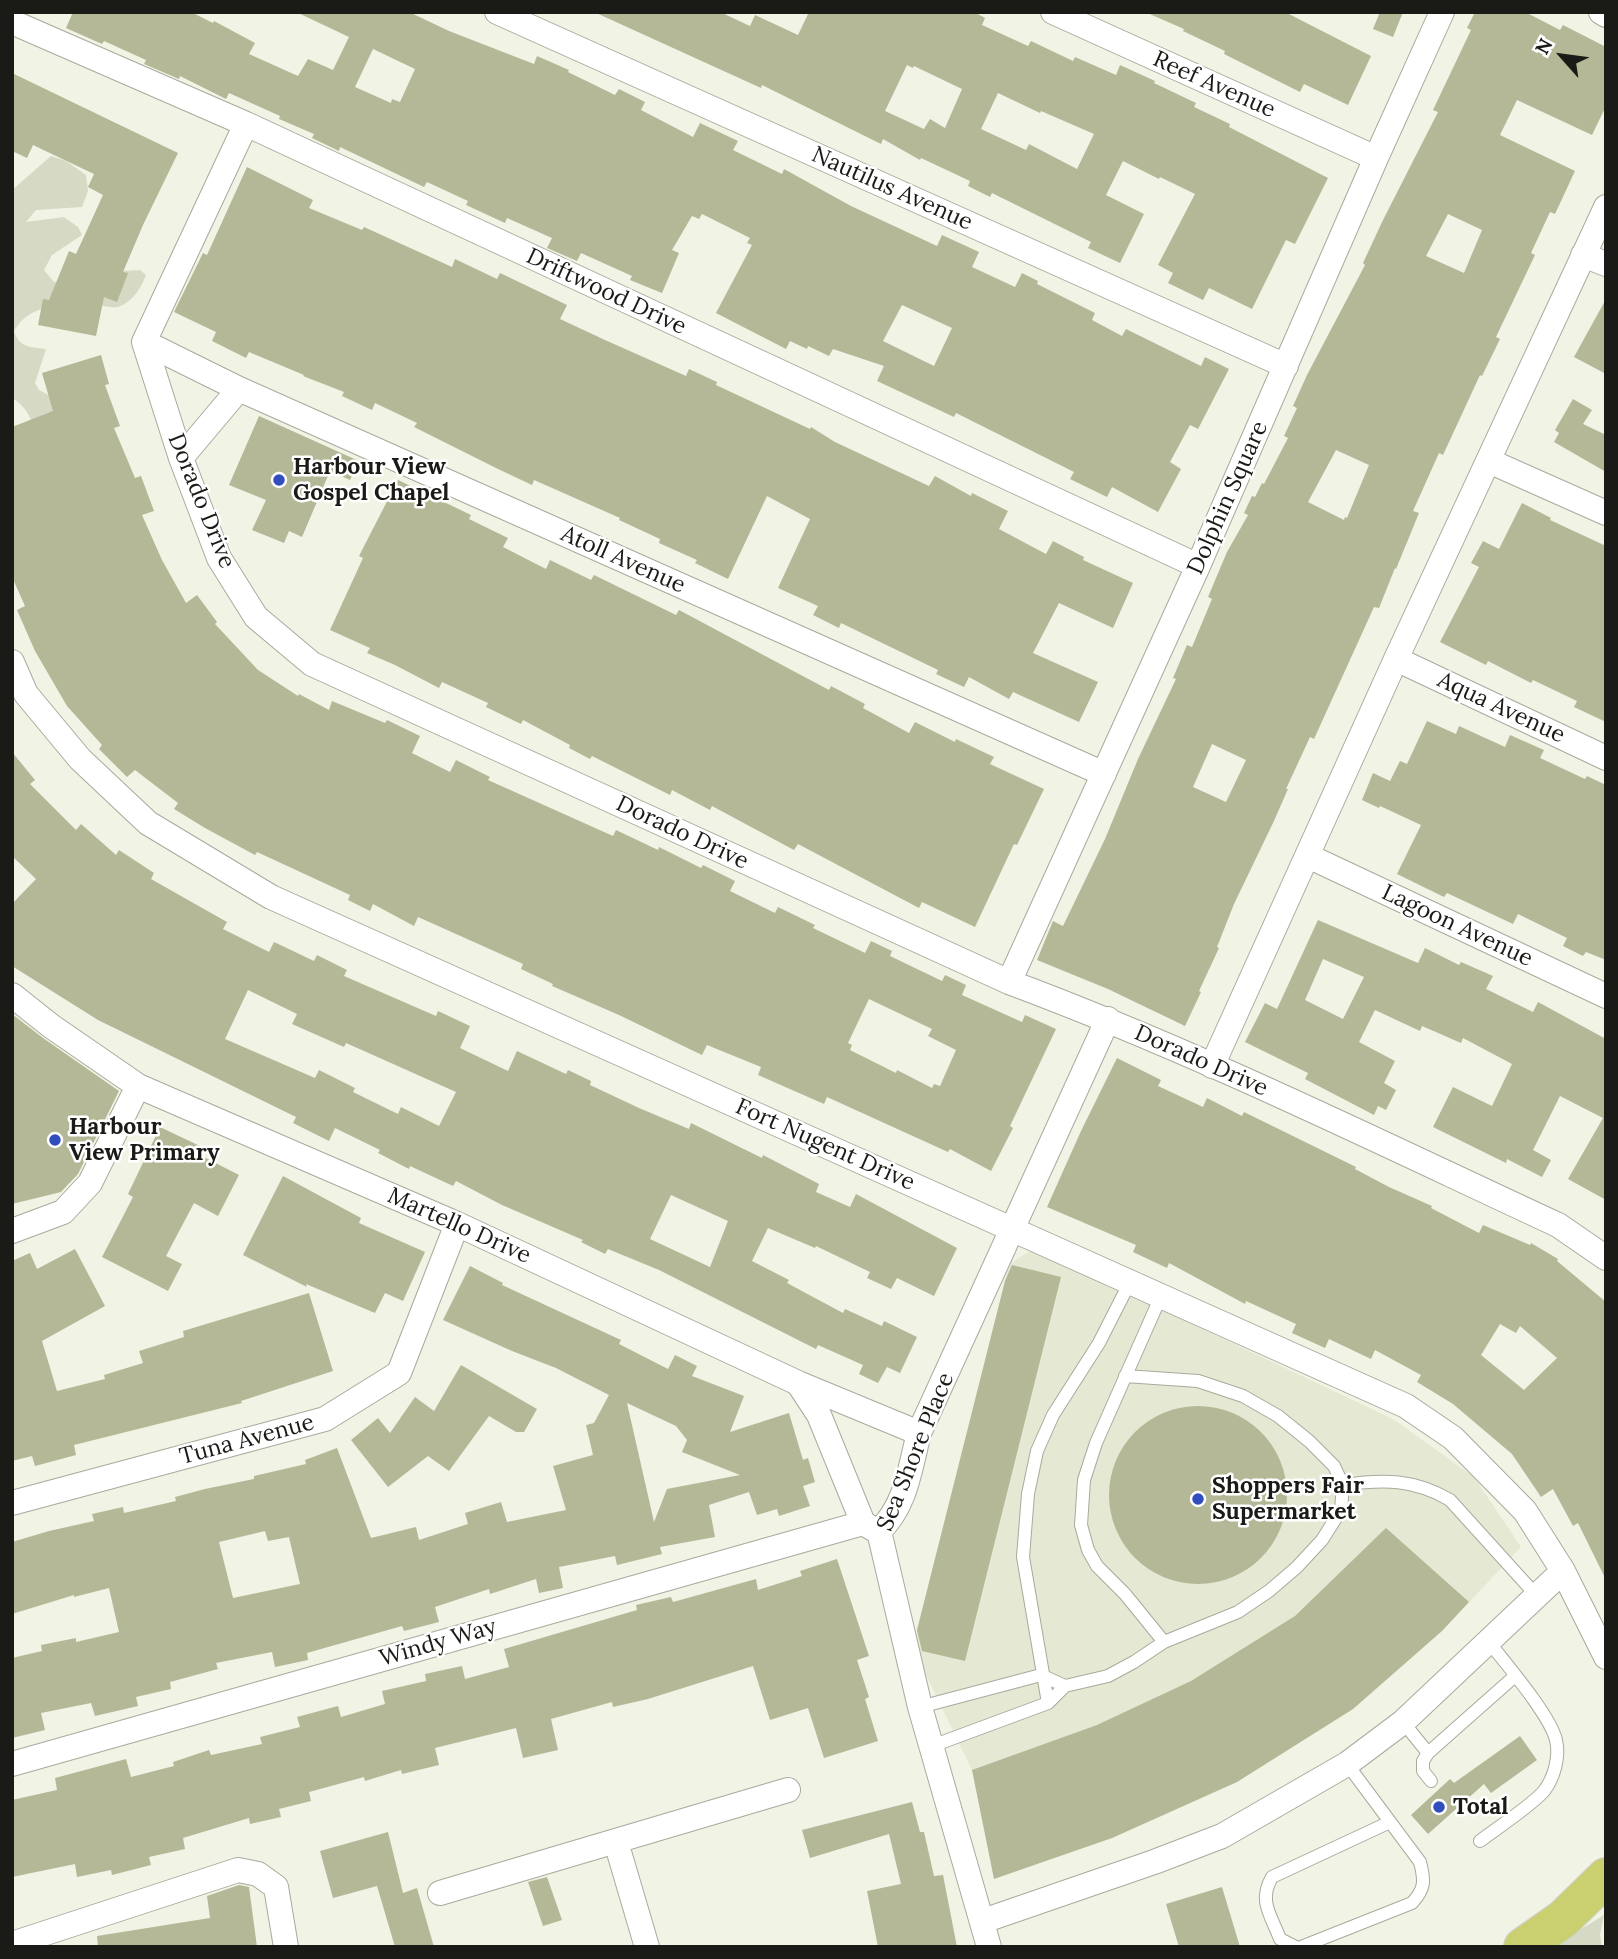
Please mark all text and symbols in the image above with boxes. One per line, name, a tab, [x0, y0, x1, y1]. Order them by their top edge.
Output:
north arrow	[1527, 21, 1597, 91]
text: N	[1529, 34, 1558, 58]
street label: Reef Avenue	[1149, 46, 1279, 124]
street label: Nautilus Avenue	[807, 141, 977, 237]
street label: Driftwood Drive	[522, 243, 690, 341]
street label: Dolphin Square	[1182, 417, 1274, 579]
street label: Dorado Drive	[161, 430, 241, 572]
place label: Harbour View Gospel Chapel	[293, 453, 449, 507]
marker: Harbour View Gospel Chapel	[271, 472, 287, 488]
street label: Atoll Avenue	[557, 520, 689, 600]
street label: Aqua Avenue	[1433, 666, 1569, 750]
street label: Dorado Drive	[611, 790, 753, 876]
street label: Lagoon Avenue	[1377, 879, 1537, 973]
street label: Dorado Drive	[1130, 1019, 1272, 1103]
street label: Fort Nugent Drive	[731, 1093, 919, 1197]
place label: Harbour View Primary	[69, 1113, 220, 1167]
marker: Harbour View Primary	[47, 1132, 63, 1148]
street label: Martello Drive	[383, 1182, 535, 1270]
street label: Sea Shore Place	[872, 1369, 960, 1535]
street label: Tuna Avenue	[177, 1409, 317, 1471]
place label: Shoppers Fair Supermarket	[1212, 1472, 1364, 1526]
marker: Shoppers Fair Supermarket	[1190, 1491, 1206, 1507]
street label: Windy Way	[376, 1613, 500, 1673]
place label: Total	[1453, 1793, 1509, 1821]
marker: Total	[1431, 1799, 1447, 1815]

